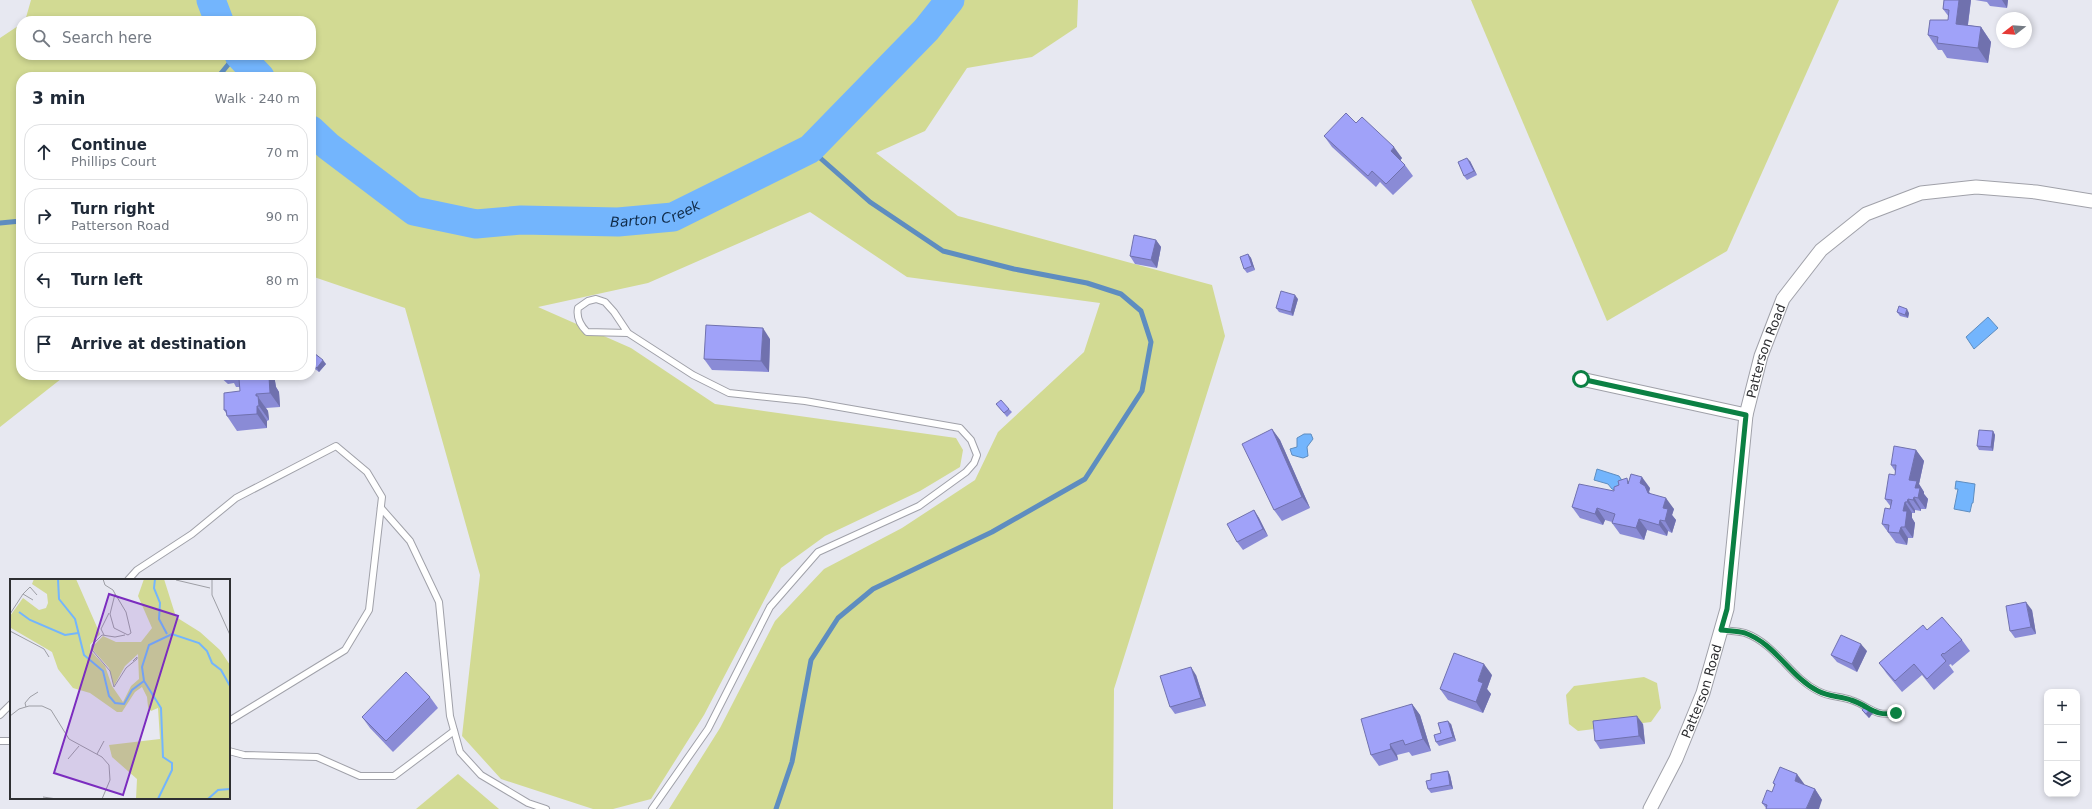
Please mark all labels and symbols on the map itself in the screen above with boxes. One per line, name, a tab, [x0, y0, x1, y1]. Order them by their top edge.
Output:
north arrow	[1996, 12, 2032, 48]
water label: Barton Creek	[610, 196, 704, 230]
street label: Patterson Road	[1743, 302, 1788, 400]
route start	[1572, 370, 1590, 388]
inset map	[10, 579, 230, 799]
street label: Patterson Road	[1678, 642, 1724, 740]
route end	[1887, 704, 1905, 722]

